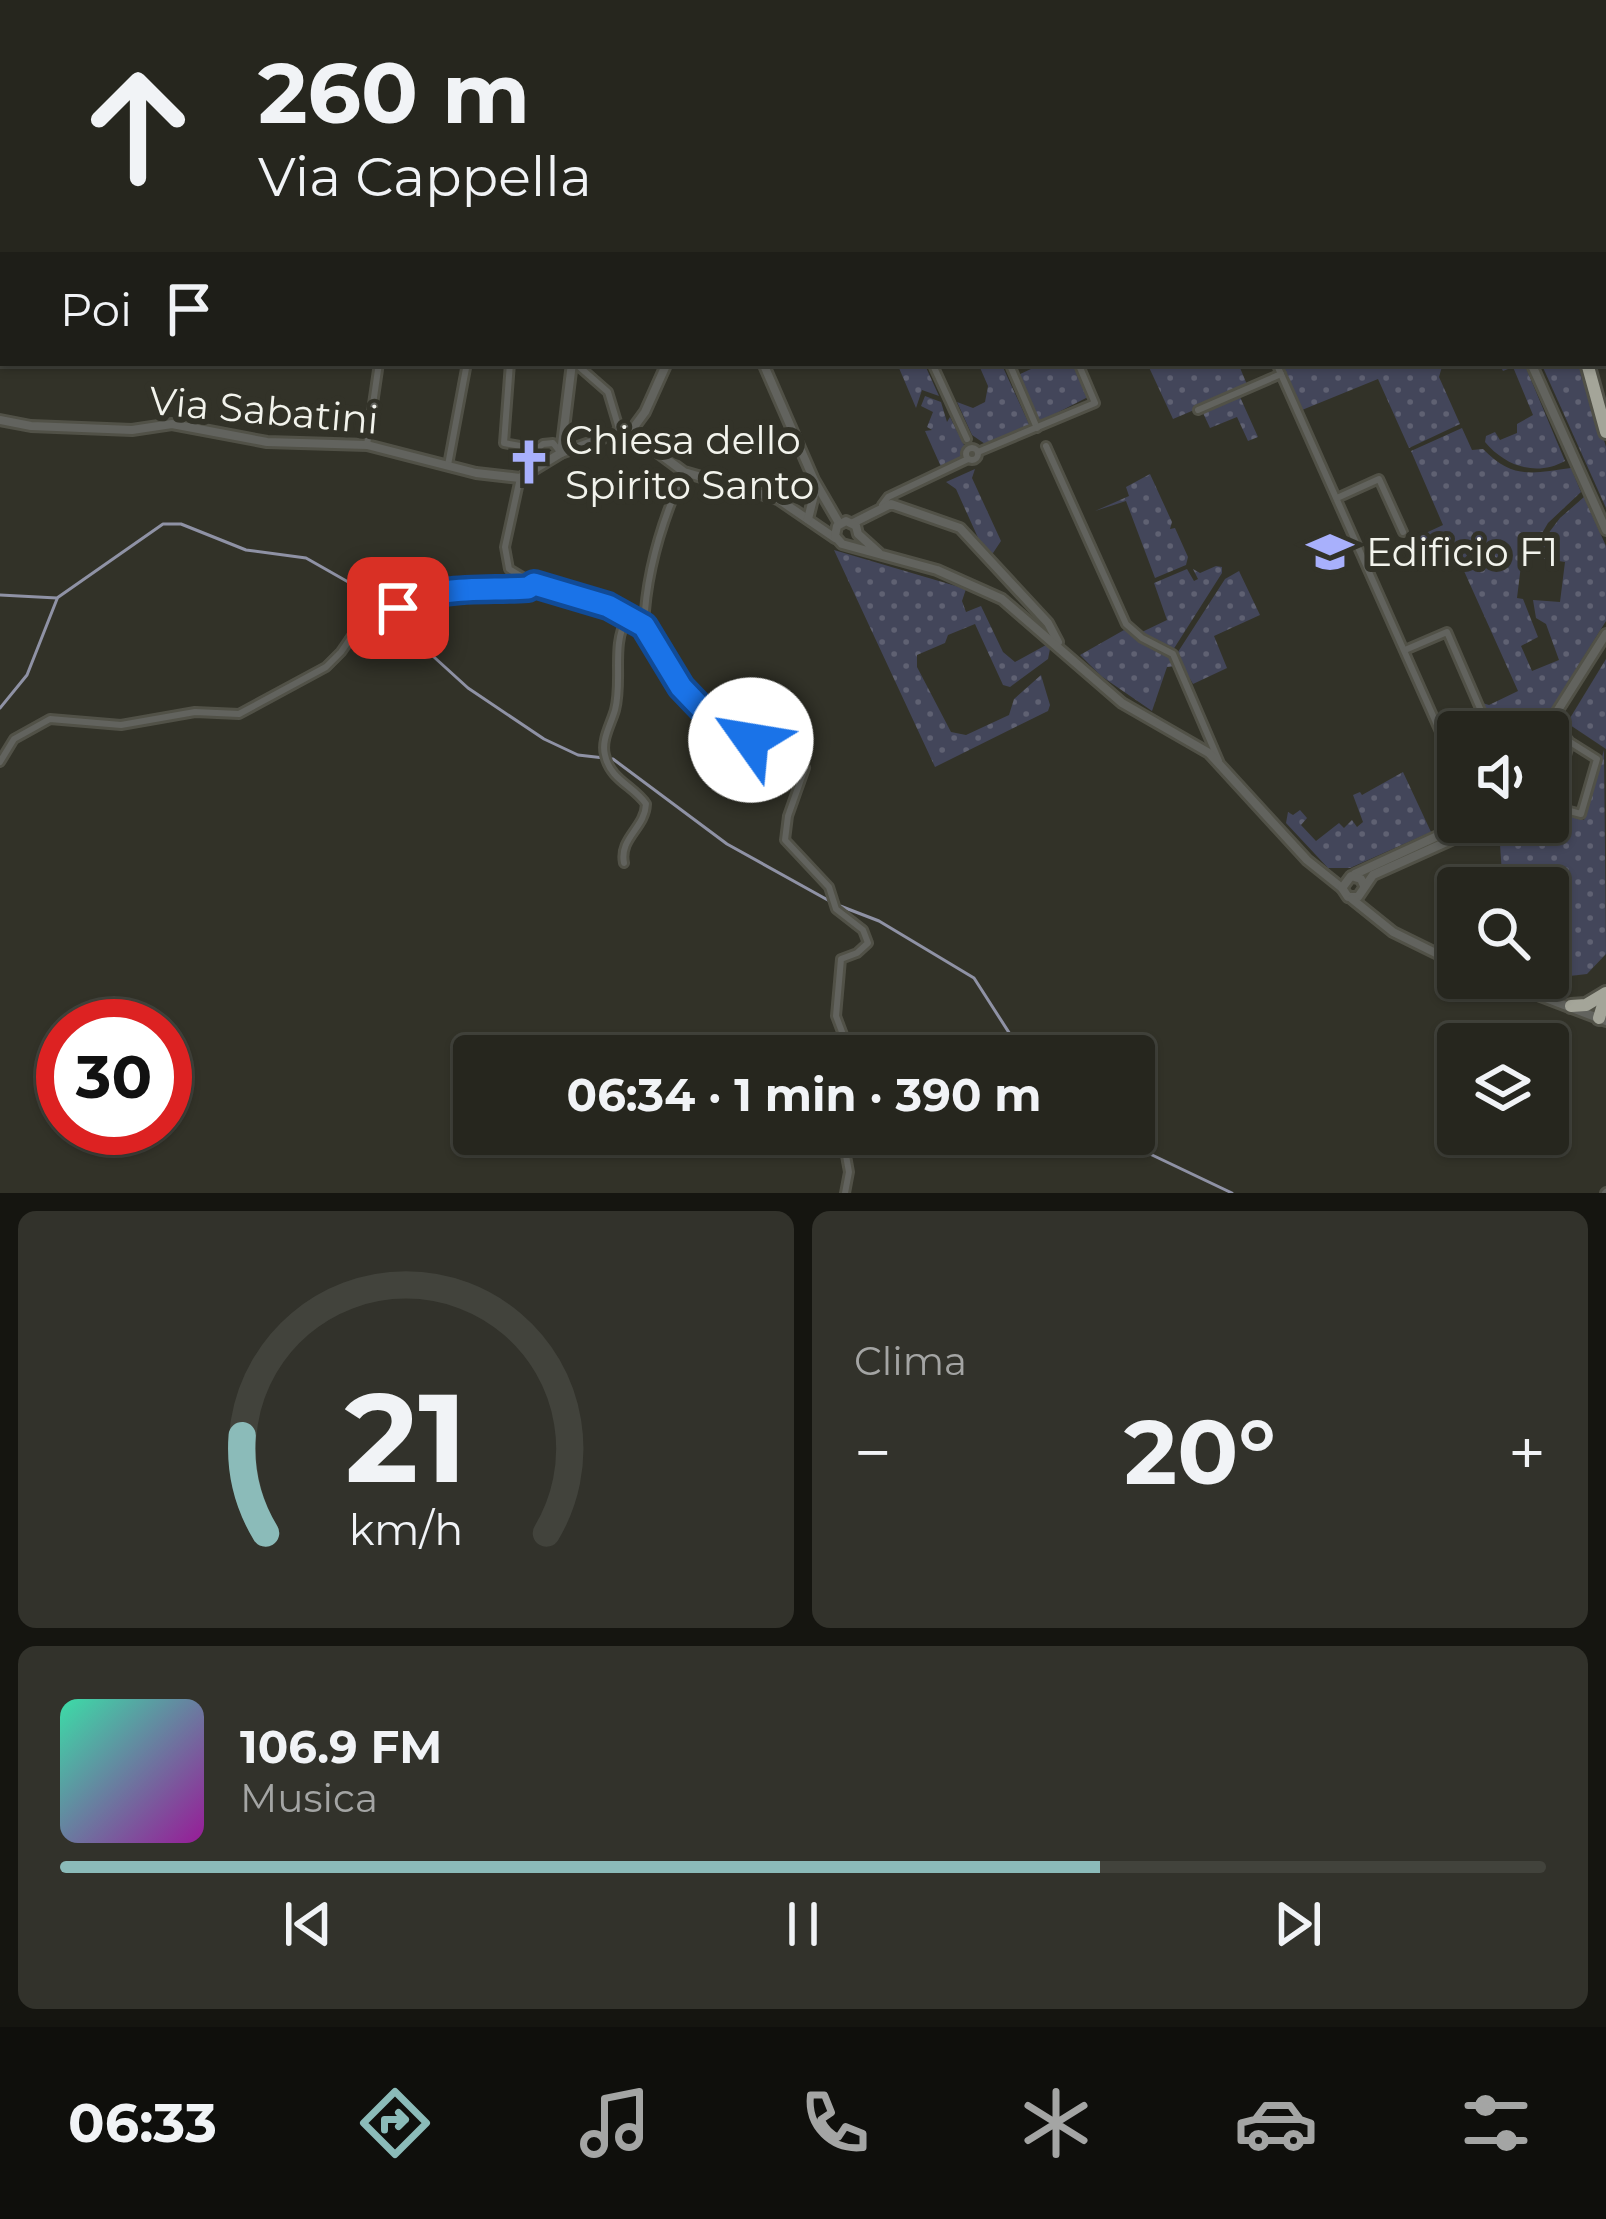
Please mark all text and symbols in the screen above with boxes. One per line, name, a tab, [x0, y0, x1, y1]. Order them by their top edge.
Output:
text: 260 m	[258, 42, 530, 144]
icon: ahead	[60, 48, 216, 204]
text: Via Cappella	[258, 144, 592, 210]
icon: arrive	[156, 276, 222, 342]
text: Poi	[60, 282, 132, 337]
street label: Via Sabatini	[147, 376, 381, 444]
place label: Chiesa dello Spirito Santo	[565, 416, 814, 509]
church icon: Chiesa dello Spirito Santo	[504, 437, 554, 487]
school or university icon: Edificio F1	[1305, 527, 1355, 577]
place label: Edificio F1	[1366, 528, 1558, 576]
pin	[347, 557, 449, 659]
icon: arrive	[365, 575, 431, 641]
position arrow	[688, 677, 814, 803]
map controls	[1437, 711, 1569, 1155]
button: sound	[1437, 711, 1569, 843]
button: search	[1437, 867, 1569, 999]
speed limit sign: 30	[36, 999, 192, 1155]
button: layers	[1437, 1023, 1569, 1155]
text: 06:34 · 1 min · 390 m	[567, 1067, 1041, 1122]
text: Clima	[854, 1337, 967, 1385]
text: 21	[345, 1361, 467, 1513]
text: 20°	[1124, 1397, 1276, 1507]
text: −	[854, 1412, 892, 1493]
text: +	[1508, 1412, 1546, 1493]
text: km/h	[349, 1502, 463, 1555]
text: 106.9 FM	[240, 1719, 442, 1774]
text: Musica	[240, 1774, 378, 1822]
icon: previous	[275, 1891, 341, 1957]
icon: pause	[770, 1891, 836, 1957]
icon: next	[1265, 1891, 1331, 1957]
icon: directions	[353, 2081, 437, 2165]
icon: music	[573, 2081, 657, 2165]
icon: phone	[793, 2081, 877, 2165]
icon: climate	[1014, 2081, 1098, 2165]
icon: car	[1234, 2081, 1318, 2165]
icon: filters	[1454, 2081, 1538, 2165]
text: 06:33	[68, 2090, 217, 2156]

